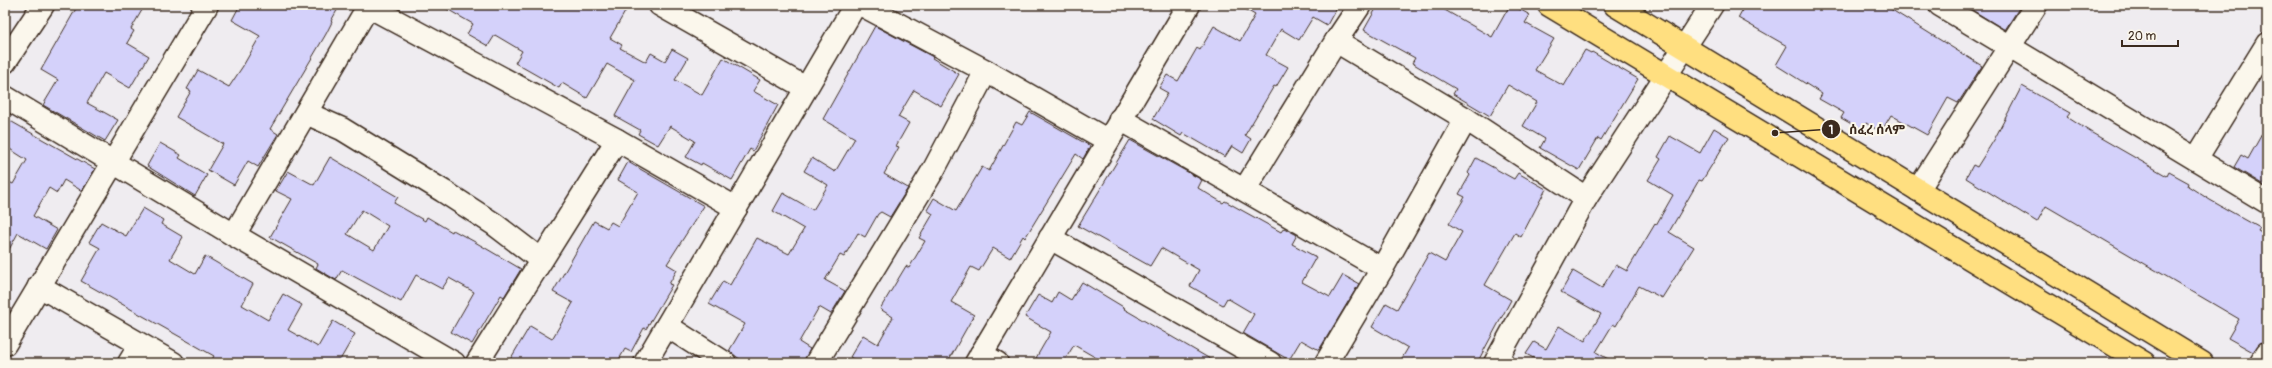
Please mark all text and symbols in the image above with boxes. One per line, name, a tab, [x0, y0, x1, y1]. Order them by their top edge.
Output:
scale bar	[2122, 22, 2178, 48]
text: 20 m	[2128, 29, 2157, 44]
callout: ሰፈረ ሰላም	[1821, 117, 1913, 142]
text: ሰፈረ ሰላም	[1849, 122, 1905, 138]
text: 1	[1829, 123, 1833, 138]

